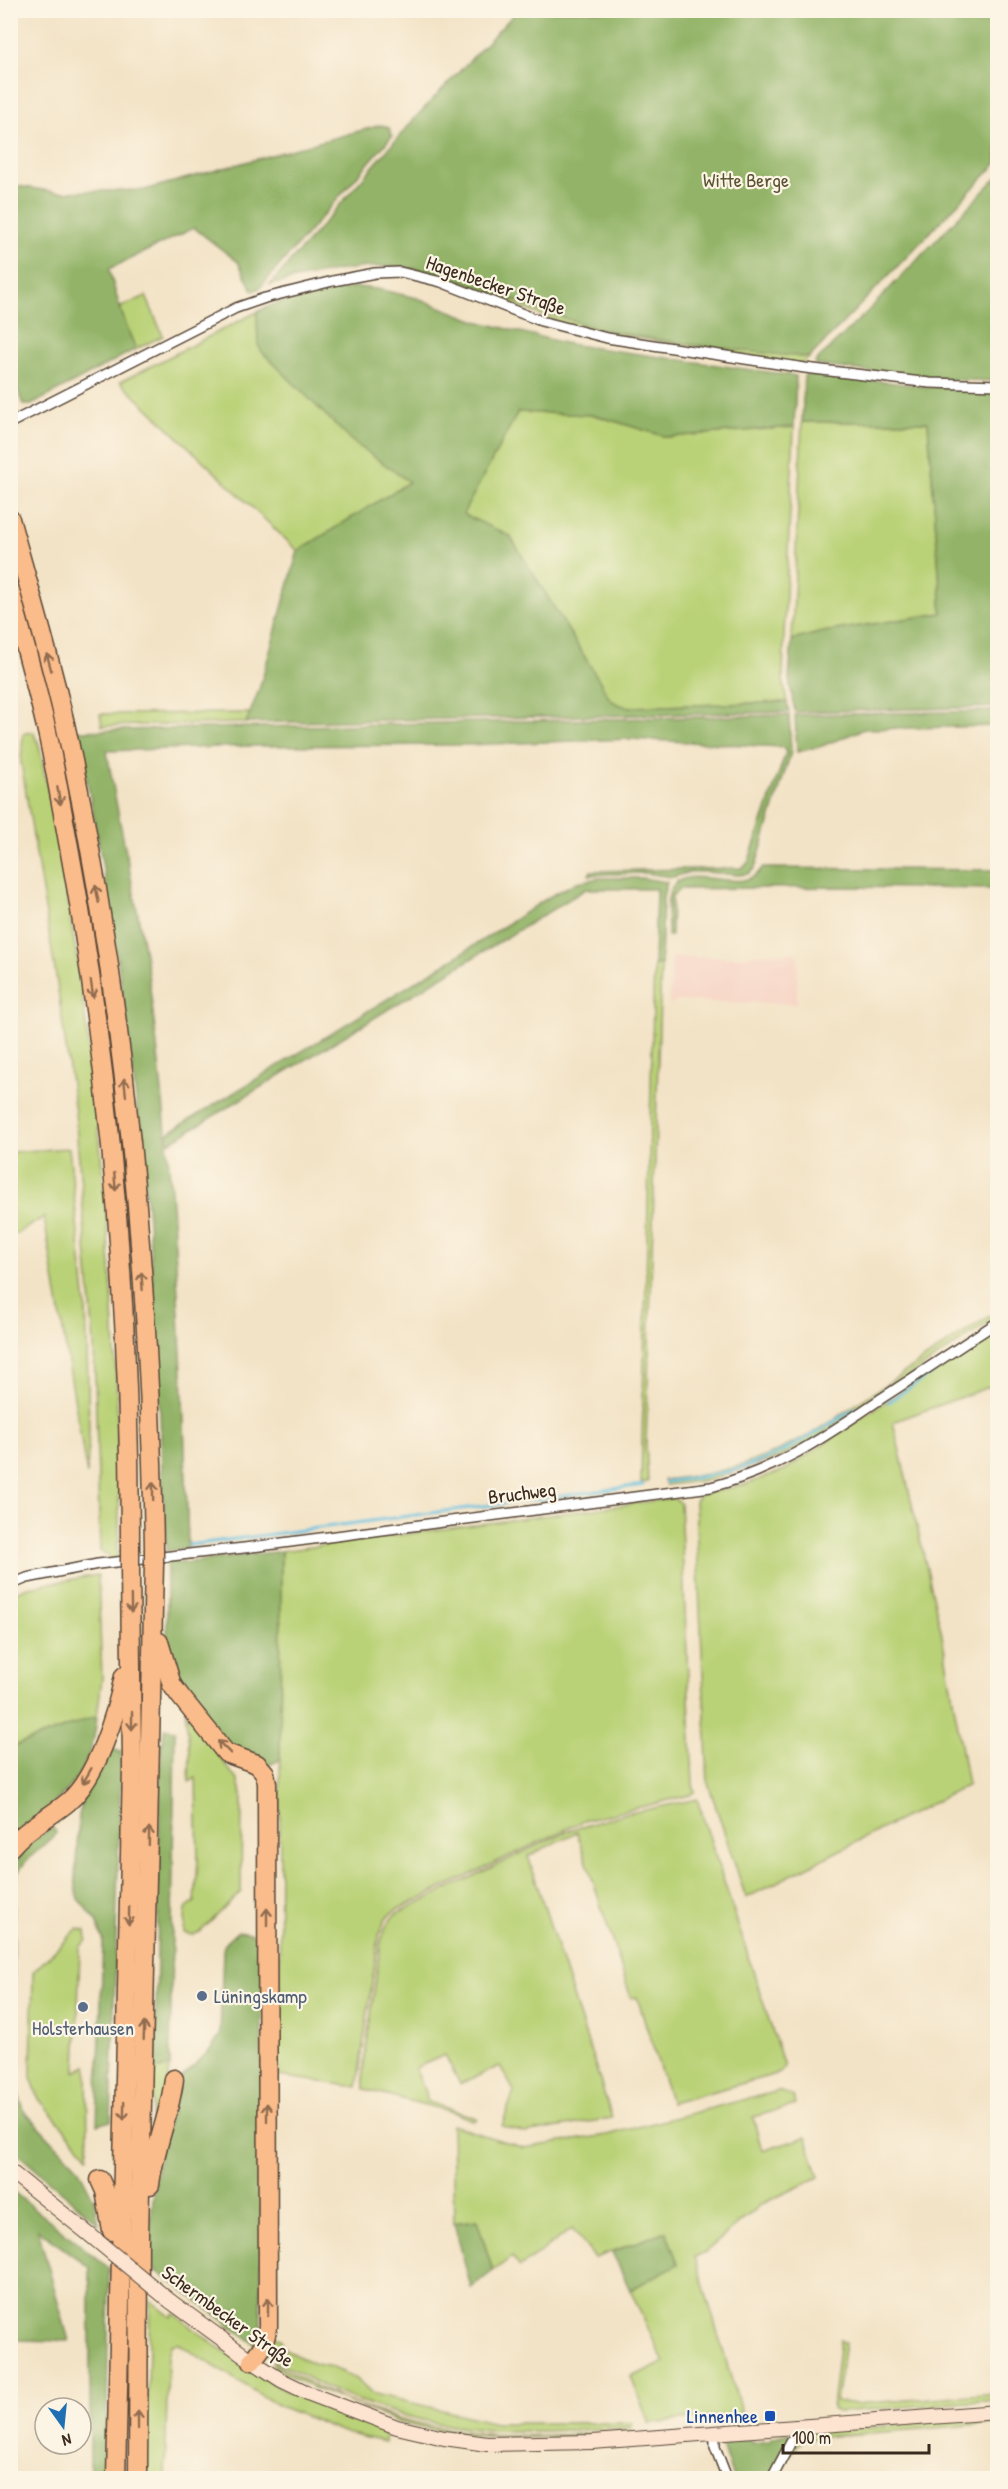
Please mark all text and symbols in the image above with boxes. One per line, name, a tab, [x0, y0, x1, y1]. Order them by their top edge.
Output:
park label: Witte Berge	[703, 166, 789, 193]
street label: Hagenbecker Straße	[423, 248, 570, 321]
one-way arrow	[42, 653, 54, 672]
one-way arrow	[54, 786, 65, 806]
one-way arrow	[91, 885, 102, 904]
one-way arrow	[87, 978, 98, 998]
one-way arrow	[119, 1077, 130, 1097]
one-way arrow	[110, 1172, 121, 1192]
one-way arrow	[136, 1272, 147, 1292]
street label: Bruchweg	[486, 1475, 557, 1510]
one-way arrow	[147, 1481, 159, 1501]
one-way arrow	[125, 1593, 137, 1613]
one-way arrow	[126, 1711, 138, 1731]
one-way arrow	[216, 1740, 231, 1754]
one-way arrow	[80, 1767, 92, 1784]
one-way arrow	[143, 1827, 154, 1847]
one-way arrow	[123, 1906, 134, 1926]
one-way arrow	[261, 1908, 273, 1928]
place label: Lüningskamp	[214, 1982, 307, 2009]
marker: Lüningskamp	[195, 1989, 209, 2003]
marker: Holsterhausen	[76, 2000, 90, 2014]
place label: Holsterhausen	[32, 2014, 134, 2041]
one-way arrow	[138, 2021, 150, 2041]
one-way arrow	[118, 2100, 130, 2120]
one-way arrow	[261, 2103, 273, 2123]
street label: Schermbecker Straße	[157, 2258, 300, 2373]
one-way arrow	[262, 2298, 274, 2318]
north arrow	[33, 2396, 93, 2456]
place label: Linnenhee	[687, 2402, 758, 2429]
marker: Linnenhee	[763, 2409, 777, 2423]
one-way arrow	[132, 2411, 144, 2431]
scale bar	[783, 2417, 928, 2455]
text: 100 m	[792, 2425, 831, 2450]
text: N	[59, 2429, 74, 2452]

